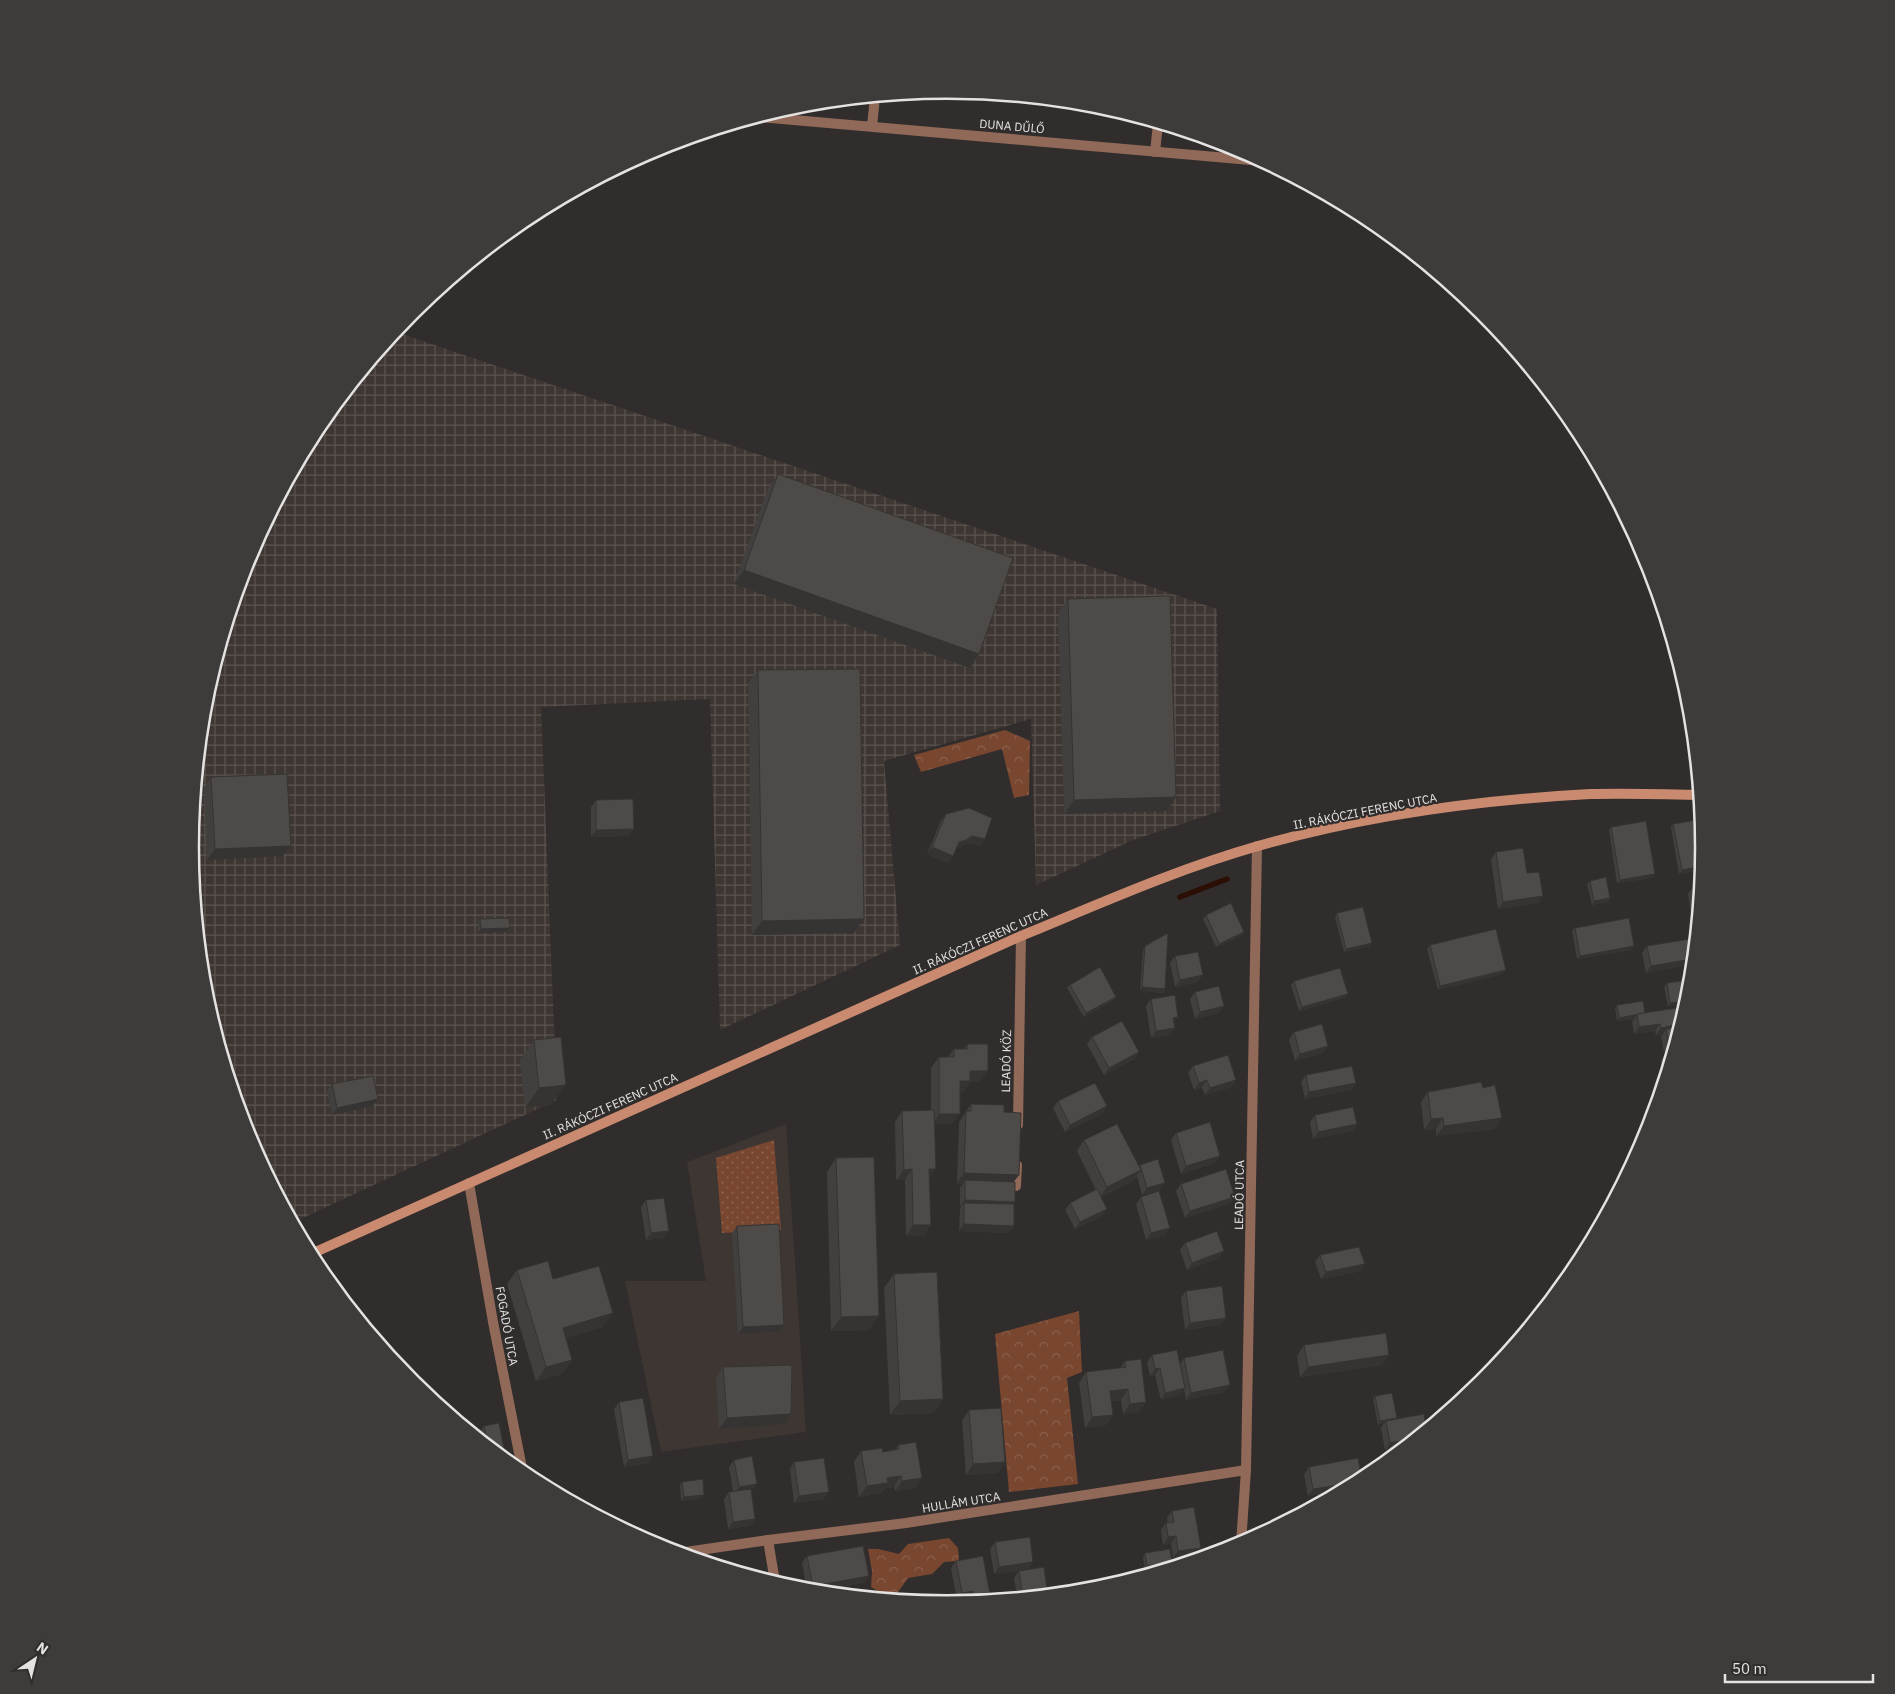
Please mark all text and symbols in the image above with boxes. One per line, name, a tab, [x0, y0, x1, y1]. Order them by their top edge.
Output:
street label: DUNA DŰLŐ	[979, 116, 1045, 136]
street label: II. RÁKÓCZI FERENC UTCA	[1292, 790, 1438, 832]
street label: II. RÁKÓCZI FERENC UTCA	[910, 904, 1050, 978]
street label: LEADÓ KÖZ	[998, 1030, 1014, 1092]
street label: II. RÁKÓCZI FERENC UTCA	[540, 1069, 680, 1143]
street label: LEADÓ UTCA	[1231, 1160, 1247, 1230]
street label: FOGADÓ UTCA	[493, 1285, 521, 1367]
street label: HULLÁM UTCA	[921, 1488, 1002, 1516]
north arrow	[10, 1634, 60, 1684]
text: N	[33, 1638, 52, 1659]
scale bar	[1725, 1652, 1872, 1684]
text: 50 m	[1732, 1659, 1767, 1678]

